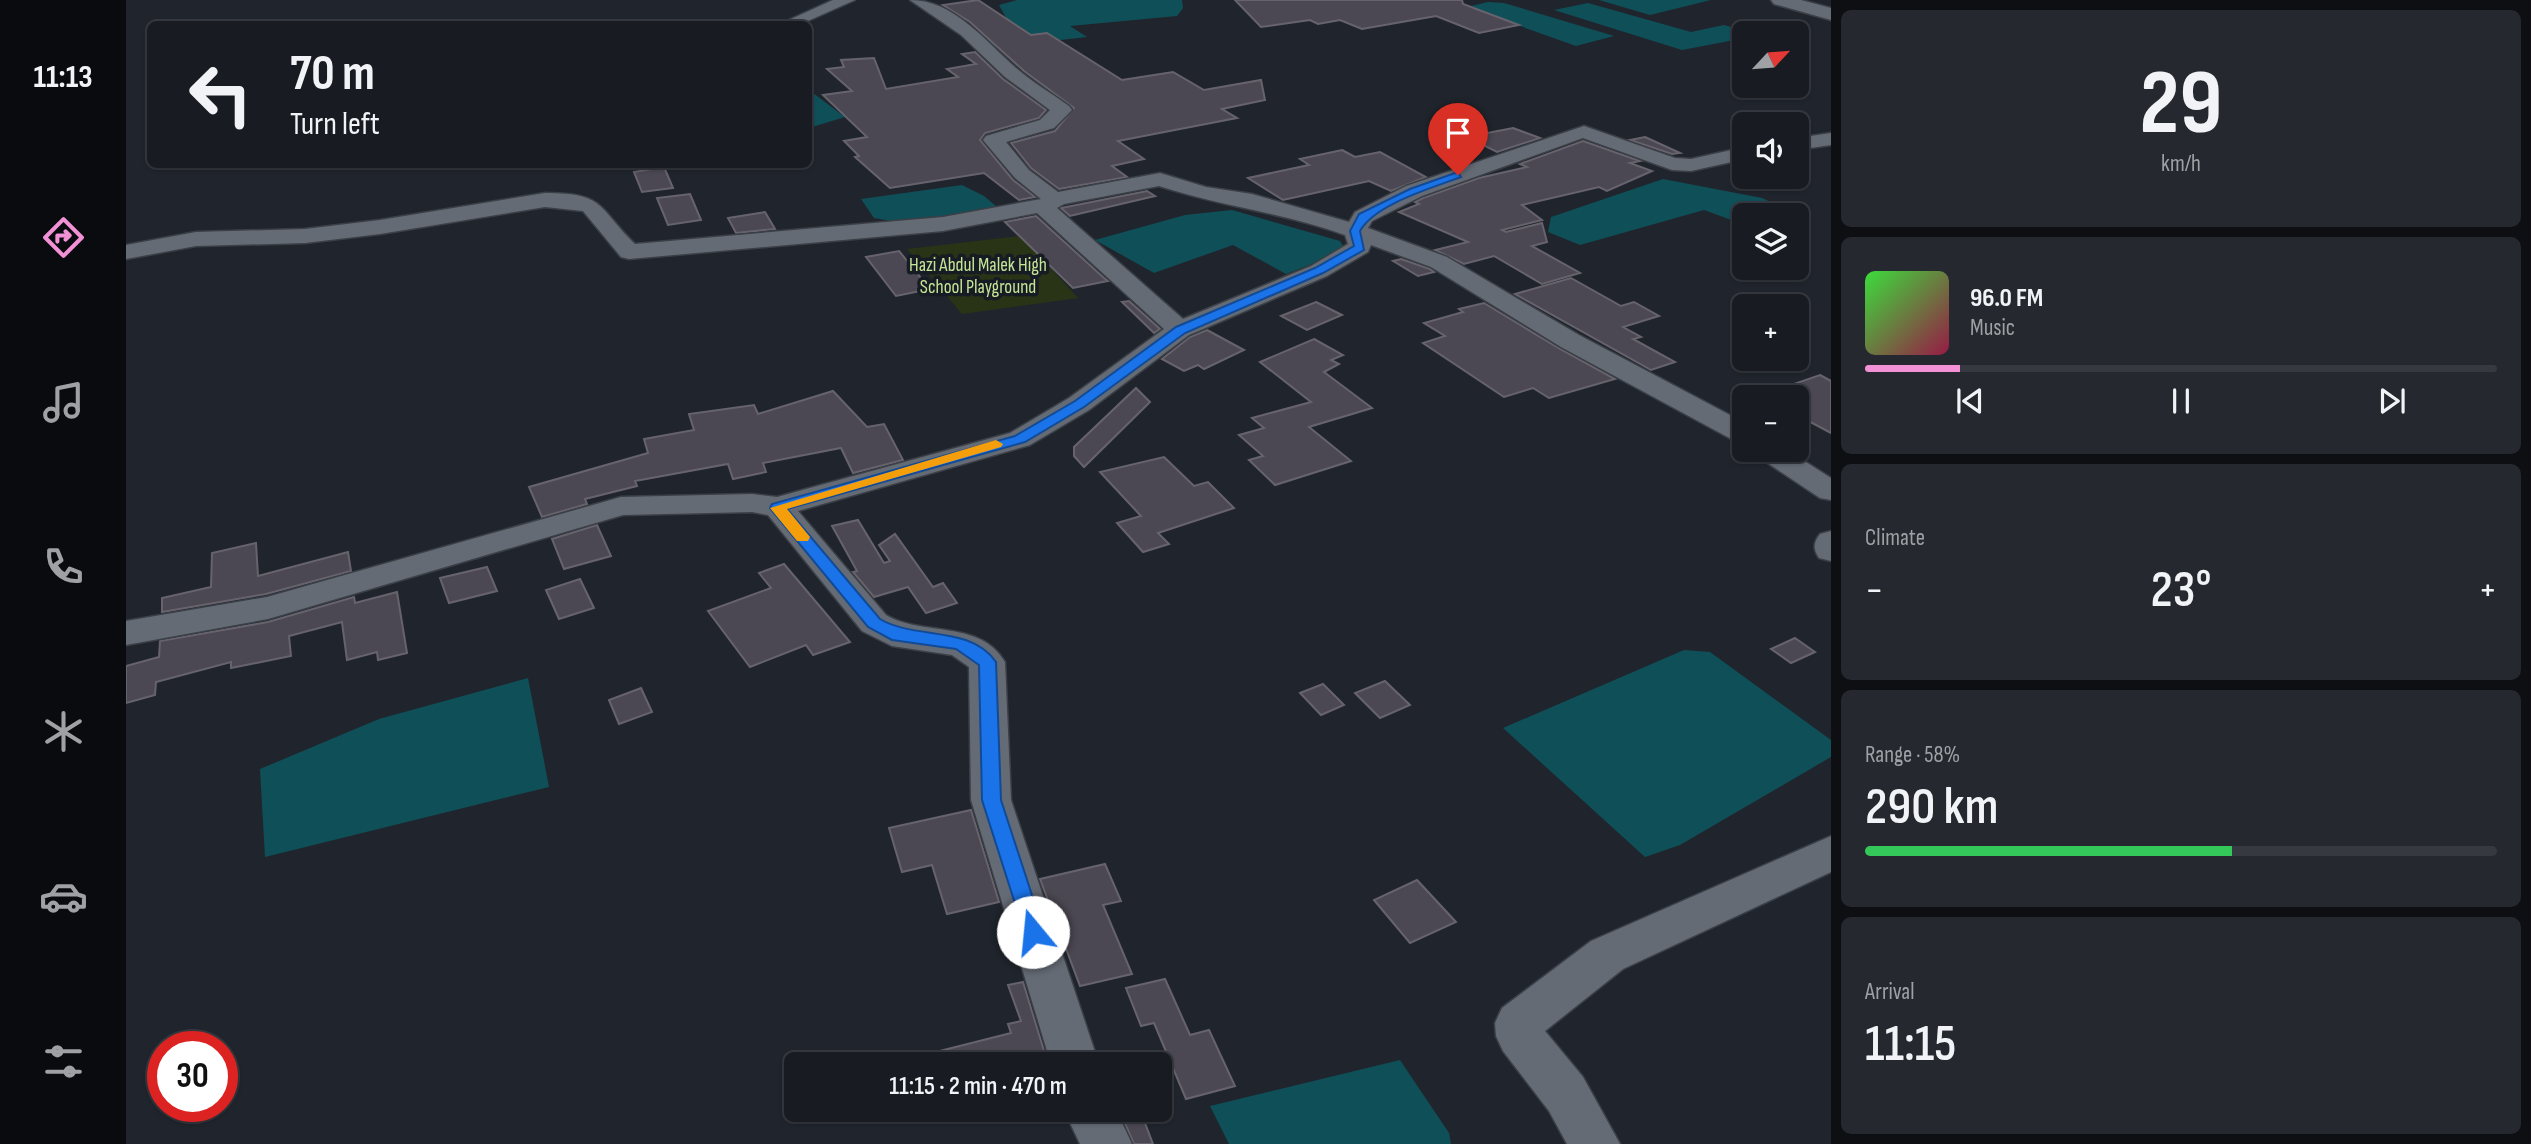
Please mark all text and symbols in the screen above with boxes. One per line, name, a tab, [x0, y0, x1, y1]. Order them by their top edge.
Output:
north arrow	[1732, 21, 1810, 98]
map controls	[1732, 21, 1809, 462]
text: 70 m	[290, 45, 375, 104]
icon: left	[175, 49, 266, 140]
text: 29	[2140, 50, 2223, 159]
text: 11:13	[33, 58, 93, 97]
pin	[1428, 103, 1488, 175]
text: Turn left	[290, 105, 380, 144]
button: sound	[1732, 112, 1809, 189]
icon: arrive	[1439, 114, 1477, 152]
text: km/h	[2161, 150, 2201, 178]
button: layers	[1732, 203, 1809, 280]
icon: directions	[39, 213, 88, 262]
park label: Hazi Abdul Malek High School Playground	[909, 254, 1047, 299]
text: 96.0 FM	[1970, 283, 2043, 314]
button: +	[1732, 294, 1809, 371]
text: Music	[1970, 314, 2015, 342]
icon: music	[39, 378, 88, 427]
icon: previous	[1951, 382, 1989, 420]
icon: pause	[2162, 382, 2200, 420]
icon: next	[2373, 382, 2411, 420]
button: −	[1732, 385, 1809, 462]
text: Climate	[1865, 524, 1925, 552]
icon: phone	[39, 542, 88, 591]
text: 23°	[2151, 559, 2211, 622]
text: −	[1865, 568, 1884, 613]
text: +	[2478, 568, 2497, 613]
icon: climate	[39, 707, 88, 756]
text: Range · 58%	[1865, 741, 1960, 769]
text: 290 km	[1865, 776, 1999, 839]
icon: car	[39, 872, 88, 921]
position arrow	[996, 895, 1070, 969]
text: Arrival	[1865, 978, 1914, 1006]
text: 11:15	[1865, 1013, 1956, 1076]
speed limit sign: 30	[147, 1031, 238, 1122]
icon: filters	[39, 1037, 88, 1086]
text: 11:15 · 2 min · 470 m	[889, 1071, 1067, 1102]

